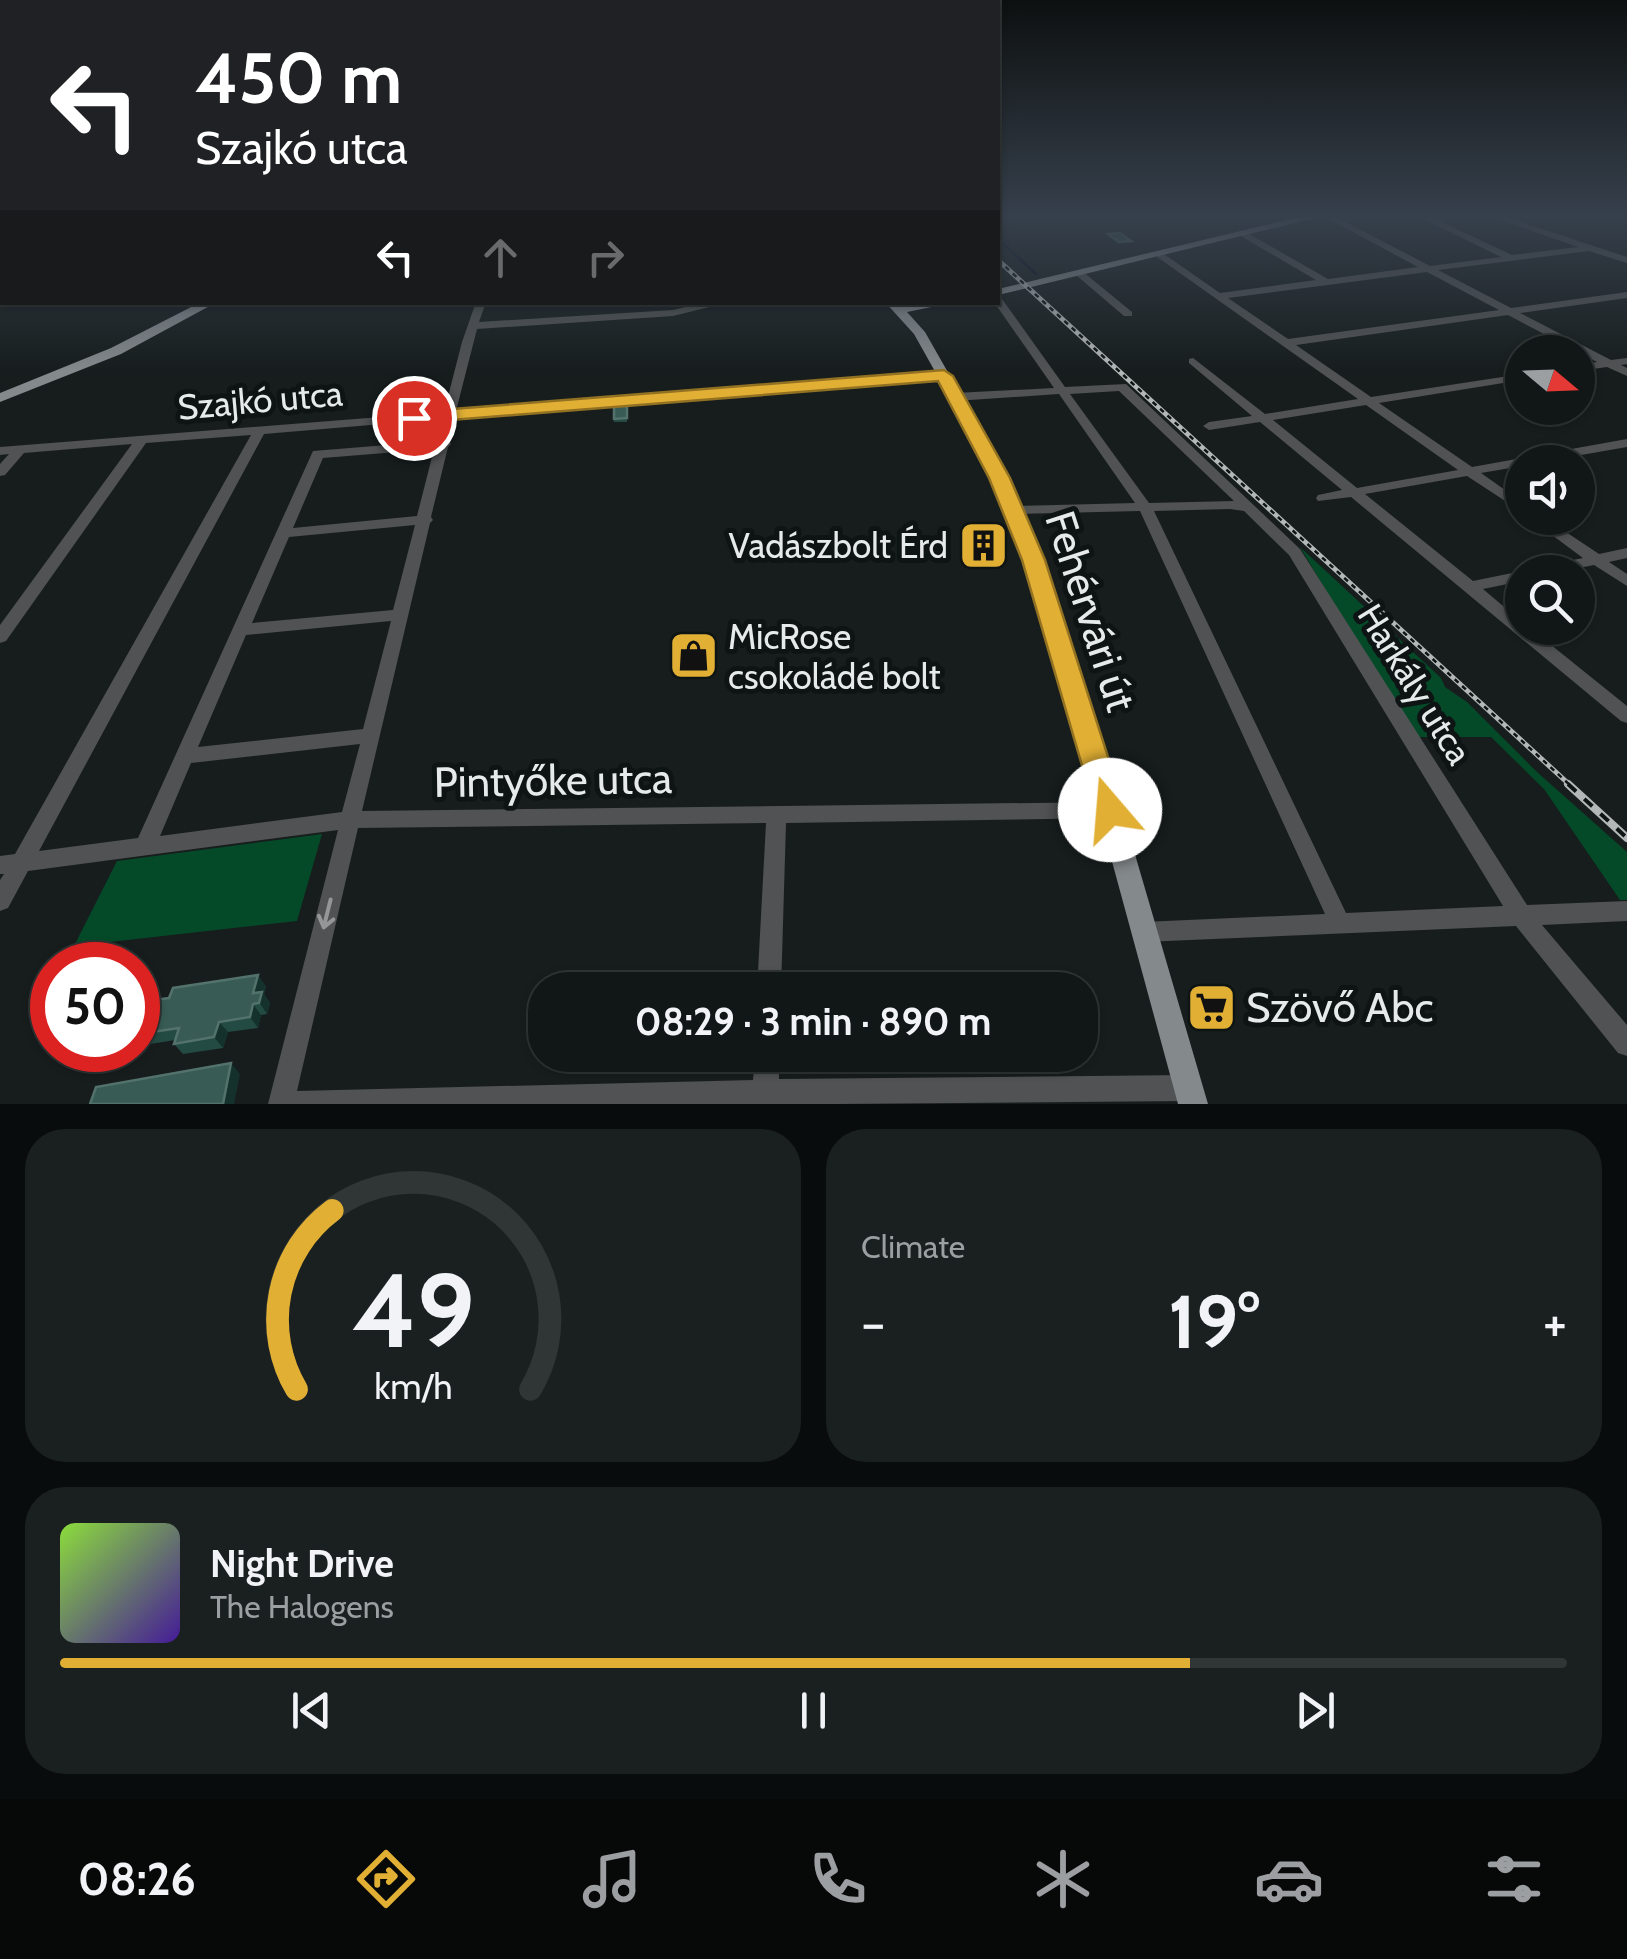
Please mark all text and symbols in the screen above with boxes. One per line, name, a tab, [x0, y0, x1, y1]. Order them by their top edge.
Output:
text: 450 m	[195, 35, 402, 121]
icon: left	[30, 40, 160, 170]
text: Szajkó utca	[195, 121, 408, 175]
icon: left	[368, 230, 423, 285]
icon: ahead	[473, 230, 528, 285]
icon: right	[578, 230, 633, 285]
north arrow	[1505, 335, 1595, 425]
map controls	[1505, 335, 1595, 645]
street label: Szajkó utca	[176, 371, 344, 429]
pin	[372, 376, 457, 461]
icon: arrive	[387, 391, 442, 446]
button: sound	[1505, 445, 1595, 535]
street label: Fehérvári út	[1034, 504, 1148, 718]
building icon: Vadászbolt Érd	[957, 519, 1009, 571]
place label: Vadászbolt Érd	[729, 524, 948, 567]
button: search	[1505, 555, 1595, 645]
street label: Harkály utca	[1349, 596, 1481, 772]
place label: MicRose csokoládé bolt	[728, 615, 941, 698]
shop icon: MicRose csokoládé bolt	[667, 630, 719, 682]
street label: Pintyőke utca	[433, 752, 673, 808]
position arrow	[1058, 758, 1162, 862]
one-way arrow	[317, 897, 335, 929]
speed limit sign: 50	[30, 942, 160, 1072]
supermarket icon: Szövő Abc	[1185, 981, 1237, 1033]
place label: Szövő Abc	[1246, 981, 1434, 1033]
text: 08:29 · 3 min · 890 m	[635, 998, 991, 1045]
text: Climate	[861, 1227, 965, 1266]
text: 49	[351, 1247, 475, 1373]
text: 19°	[1168, 1276, 1260, 1367]
text: −	[861, 1289, 885, 1356]
text: +	[1543, 1289, 1567, 1356]
text: km/h	[374, 1365, 452, 1408]
text: Night Drive	[210, 1540, 394, 1587]
text: The Halogens	[210, 1587, 394, 1626]
icon: previous	[284, 1683, 339, 1738]
icon: pause	[786, 1683, 841, 1738]
icon: next	[1288, 1683, 1343, 1738]
icon: directions	[351, 1844, 421, 1914]
icon: music	[577, 1844, 647, 1914]
icon: phone	[803, 1844, 873, 1914]
icon: climate	[1028, 1844, 1098, 1914]
icon: car	[1254, 1844, 1324, 1914]
icon: filters	[1479, 1844, 1549, 1914]
text: 08:26	[78, 1852, 196, 1906]

